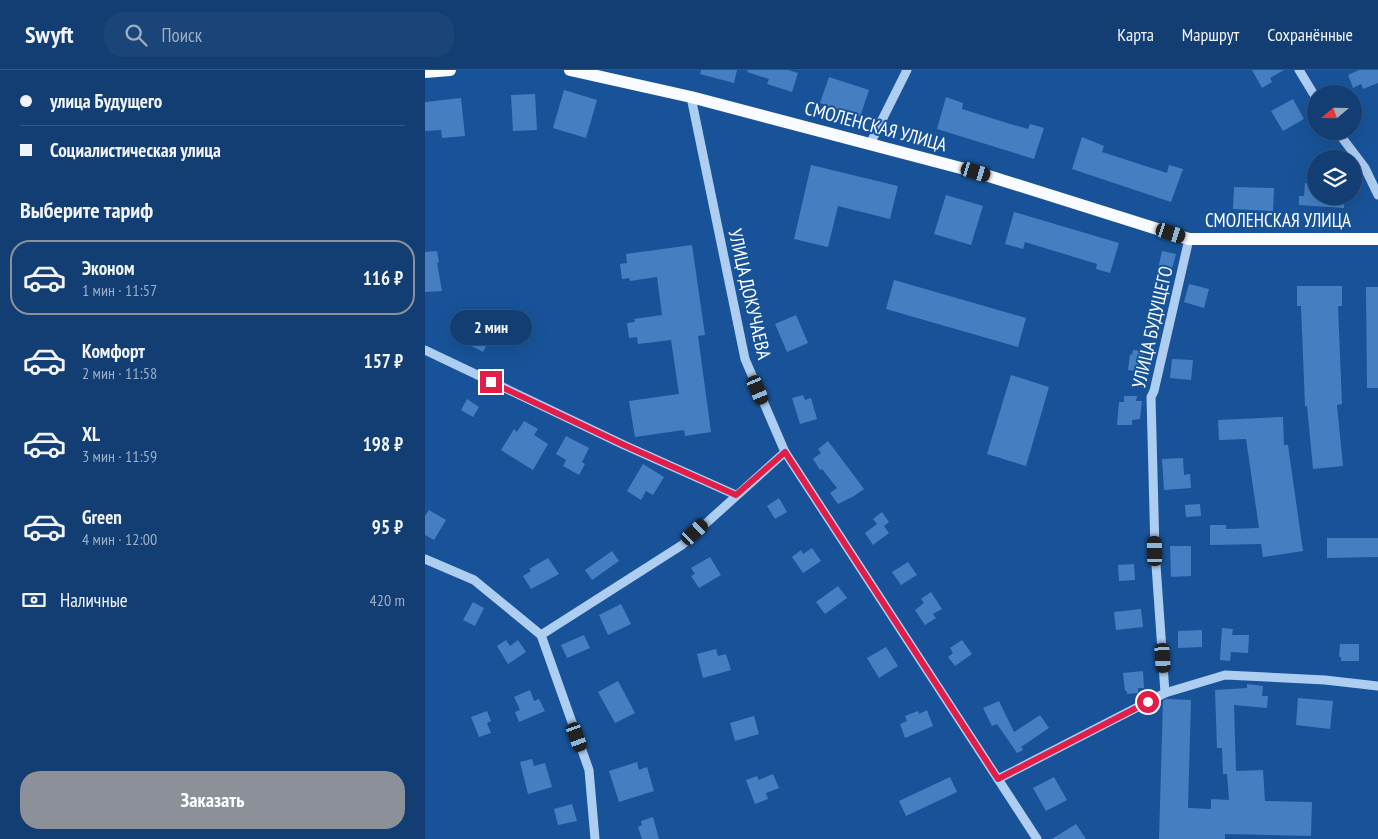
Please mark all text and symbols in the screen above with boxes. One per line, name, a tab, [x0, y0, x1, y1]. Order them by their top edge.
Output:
search box	[104, 12, 454, 57]
text: Swyft	[25, 19, 74, 50]
icon: search	[122, 21, 150, 49]
text: Поиск	[162, 23, 202, 47]
text: Карта	[1117, 23, 1154, 46]
text: Маршрут	[1182, 23, 1239, 46]
text: Сохранённые	[1267, 23, 1353, 46]
north arrow	[1307, 85, 1363, 140]
map controls	[1307, 85, 1362, 205]
text: улица Будущего	[50, 89, 162, 113]
street label: СМОЛЕНСКАЯ УЛИЦА	[802, 95, 950, 157]
text: Социалистическая улица	[50, 138, 221, 162]
button: layers	[1307, 150, 1362, 205]
car	[959, 160, 992, 184]
text: Выберите тариф	[20, 196, 153, 224]
street label: СМОЛЕНСКАЯ УЛИЦА	[1205, 208, 1351, 232]
car	[1154, 221, 1187, 245]
street label: УЛИЦА ДОКУЧАЕВА	[723, 226, 777, 362]
icon: car	[22, 255, 67, 300]
text: Эконом	[82, 256, 135, 280]
street label: УЛИЦА БУДУЩЕГО	[1126, 264, 1178, 390]
text: 116 ₽	[363, 266, 403, 290]
text: 1 мин · 11:57	[82, 280, 157, 300]
callout: 2 мин	[450, 310, 532, 344]
text: 2 мин	[474, 317, 508, 337]
icon: car	[22, 338, 67, 383]
text: Комфорт	[82, 339, 145, 363]
text: 157 ₽	[364, 349, 403, 373]
text: 2 мин · 11:58	[82, 363, 157, 383]
route end	[480, 371, 502, 393]
car	[745, 373, 770, 407]
icon: car	[22, 421, 67, 466]
text: XL	[82, 422, 100, 446]
text: 198 ₽	[363, 432, 403, 456]
text: 3 мин · 11:59	[82, 446, 157, 466]
icon: car	[22, 504, 67, 549]
text: Green	[82, 505, 122, 529]
text: 95 ₽	[372, 515, 403, 539]
car	[678, 516, 711, 548]
text: 4 мин · 12:00	[82, 529, 157, 549]
car	[1147, 536, 1162, 566]
icon: cash	[20, 586, 48, 614]
text: Наличные	[60, 588, 128, 612]
text: 420 m	[370, 590, 405, 610]
car	[1154, 643, 1171, 673]
route start	[1137, 691, 1159, 713]
car	[564, 720, 589, 754]
button: Заказать	[20, 771, 405, 829]

